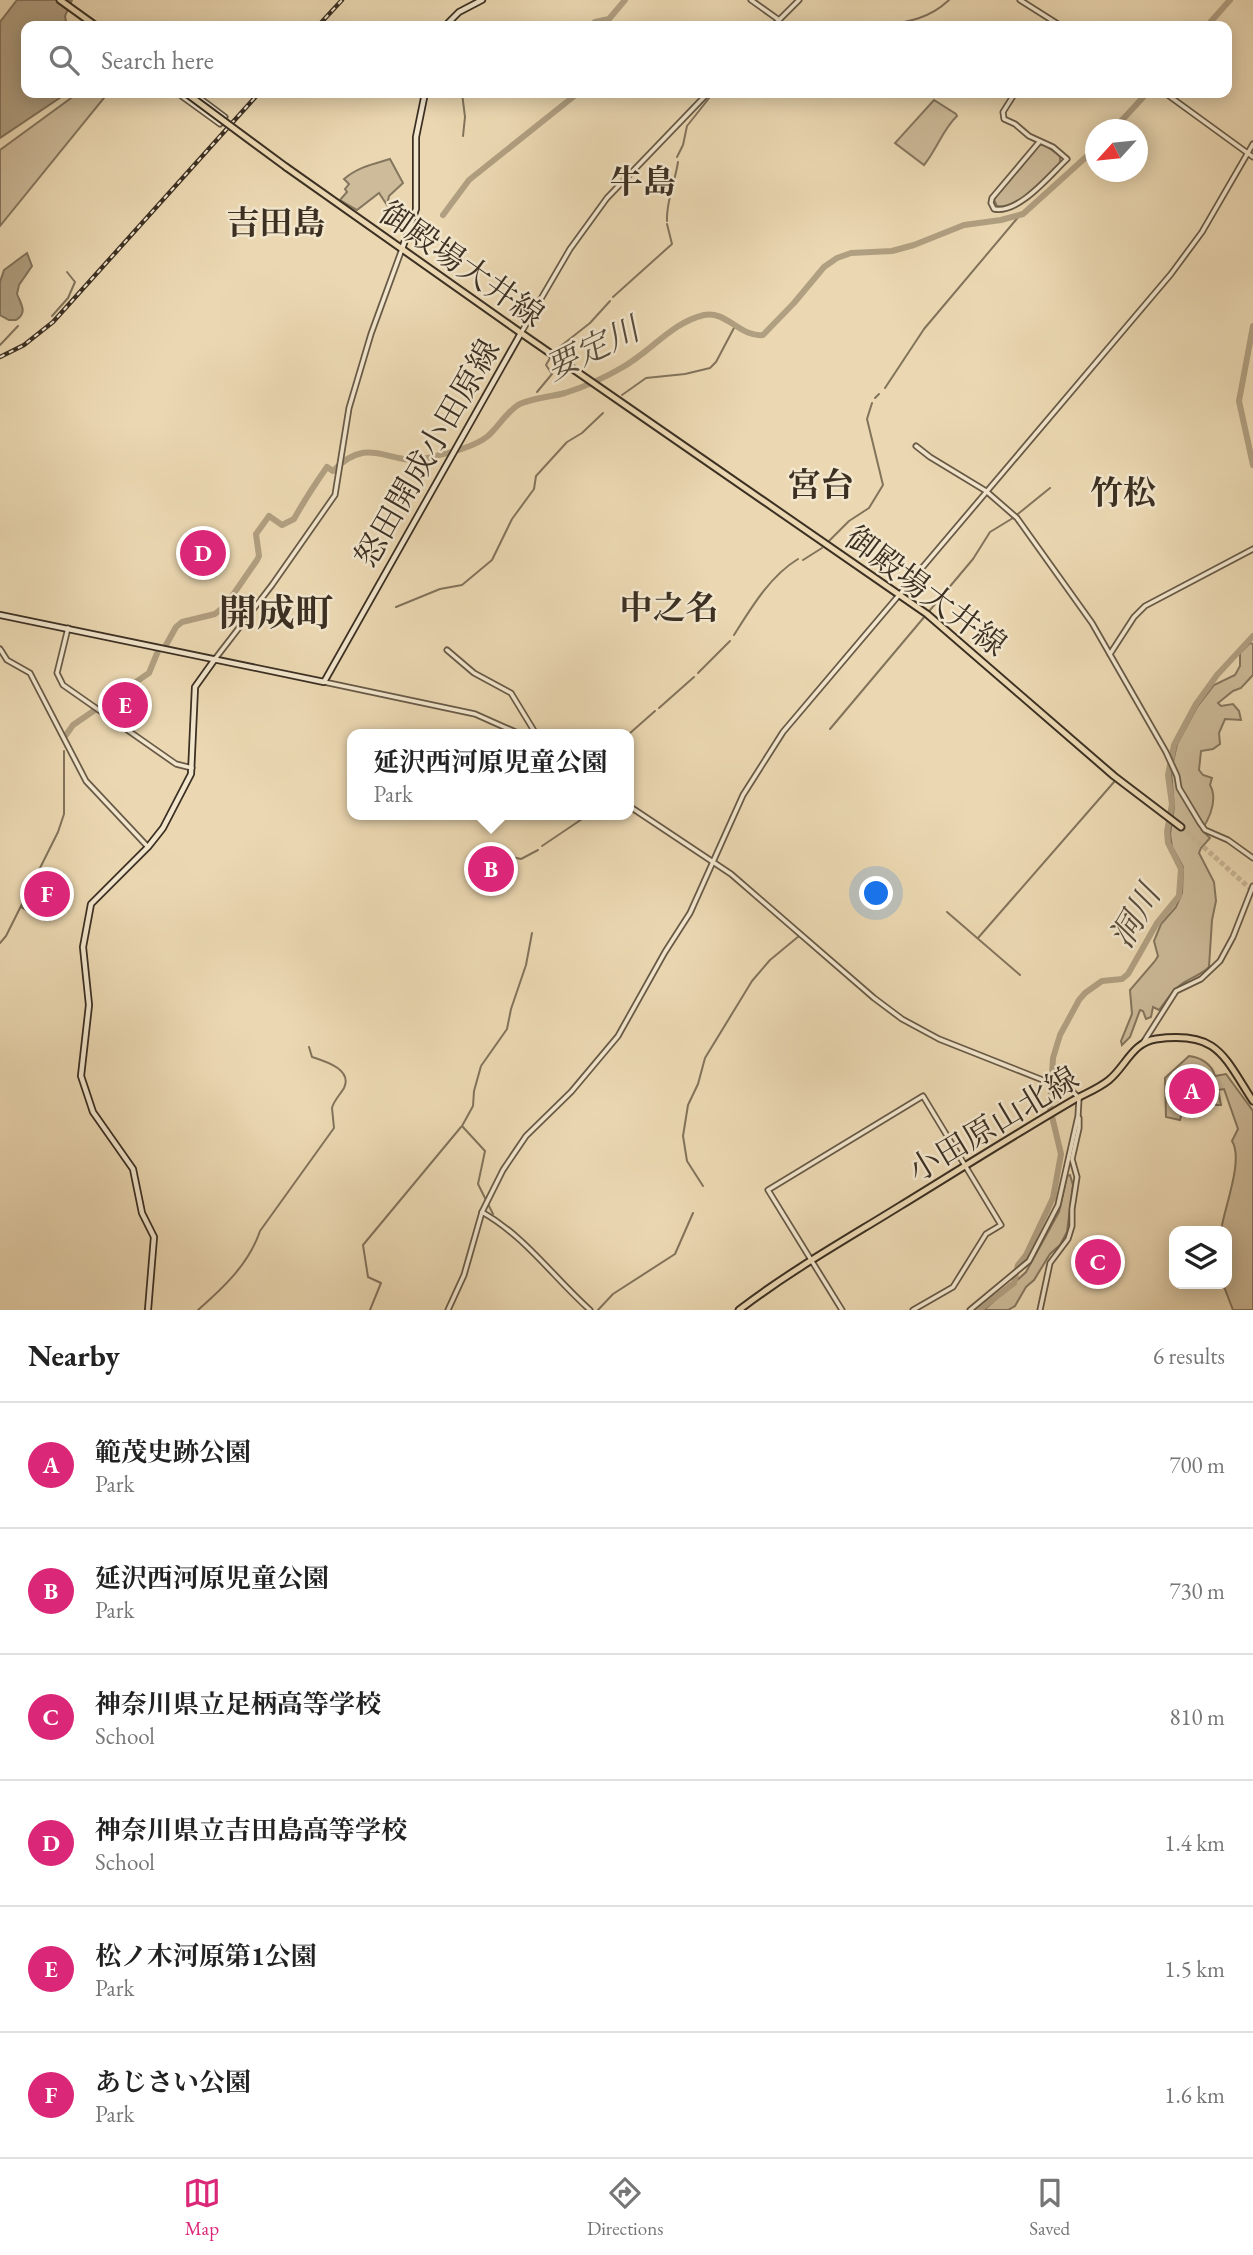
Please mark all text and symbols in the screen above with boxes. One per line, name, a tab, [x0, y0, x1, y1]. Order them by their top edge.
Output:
search box	[21, 21, 1232, 98]
icon: search	[45, 41, 83, 79]
text: Search here	[101, 43, 214, 77]
north arrow	[1085, 119, 1148, 182]
district label: 牛島	[610, 160, 676, 203]
street label: 御殿場大井線	[371, 192, 553, 336]
district label: 吉田島	[227, 201, 326, 244]
water label: 要定川	[538, 306, 649, 389]
street label: 怒田開成小田原線	[345, 332, 509, 574]
district label: 宮台	[788, 463, 854, 506]
district label: 竹松	[1090, 471, 1156, 514]
street label: 御殿場大井線	[837, 516, 1015, 666]
pin: D	[180, 527, 226, 579]
district label: 中之名	[620, 586, 719, 629]
district label: 開成町	[219, 588, 333, 637]
pin: E	[102, 679, 148, 731]
popup	[347, 729, 634, 820]
text: 延沢西河原児童公園	[373, 745, 608, 779]
text: Park	[373, 779, 413, 809]
pin: B	[468, 843, 514, 895]
pin: F	[24, 868, 70, 920]
water label: 洞川	[1099, 874, 1171, 956]
your location	[859, 876, 893, 910]
street label: 小田原山北線	[900, 1057, 1086, 1191]
pin: A	[1169, 1065, 1215, 1117]
map controls	[1169, 1226, 1232, 1289]
button: layers	[1169, 1226, 1232, 1289]
pin: C	[1075, 1236, 1121, 1288]
text: Nearby	[28, 1336, 120, 1375]
text: 6 results	[1153, 1341, 1225, 1371]
text: 範茂史跡公園	[95, 1435, 251, 1469]
text: A	[43, 1450, 59, 1480]
text: 700 m	[1169, 1450, 1225, 1480]
text: Park	[95, 1469, 134, 1499]
text: 延沢西河原児童公園	[95, 1561, 329, 1595]
text: B	[44, 1576, 58, 1606]
text: 730 m	[1169, 1576, 1225, 1606]
text: Park	[95, 1595, 134, 1625]
text: 神奈川県立足柄高等学校	[95, 1687, 381, 1721]
text: C	[43, 1702, 59, 1732]
text: 810 m	[1169, 1702, 1225, 1732]
text: School	[95, 1721, 155, 1751]
text: 神奈川県立吉田島高等学校	[95, 1813, 407, 1847]
text: D	[42, 1828, 60, 1858]
text: 1.4 km	[1164, 1828, 1225, 1858]
text: School	[95, 1847, 155, 1877]
text: 松ノ木河原第1公園	[95, 1939, 317, 1973]
text: E	[44, 1954, 58, 1984]
text: 1.5 km	[1164, 1954, 1225, 1984]
text: Park	[95, 1973, 134, 2003]
text: あじさい公園	[95, 2065, 251, 2099]
text: F	[45, 2080, 57, 2110]
text: 1.6 km	[1164, 2080, 1225, 2110]
text: Park	[95, 2099, 134, 2129]
tab: Map	[183, 2174, 221, 2241]
tab: Directions	[587, 2174, 663, 2241]
tab: Saved	[1029, 2174, 1070, 2241]

